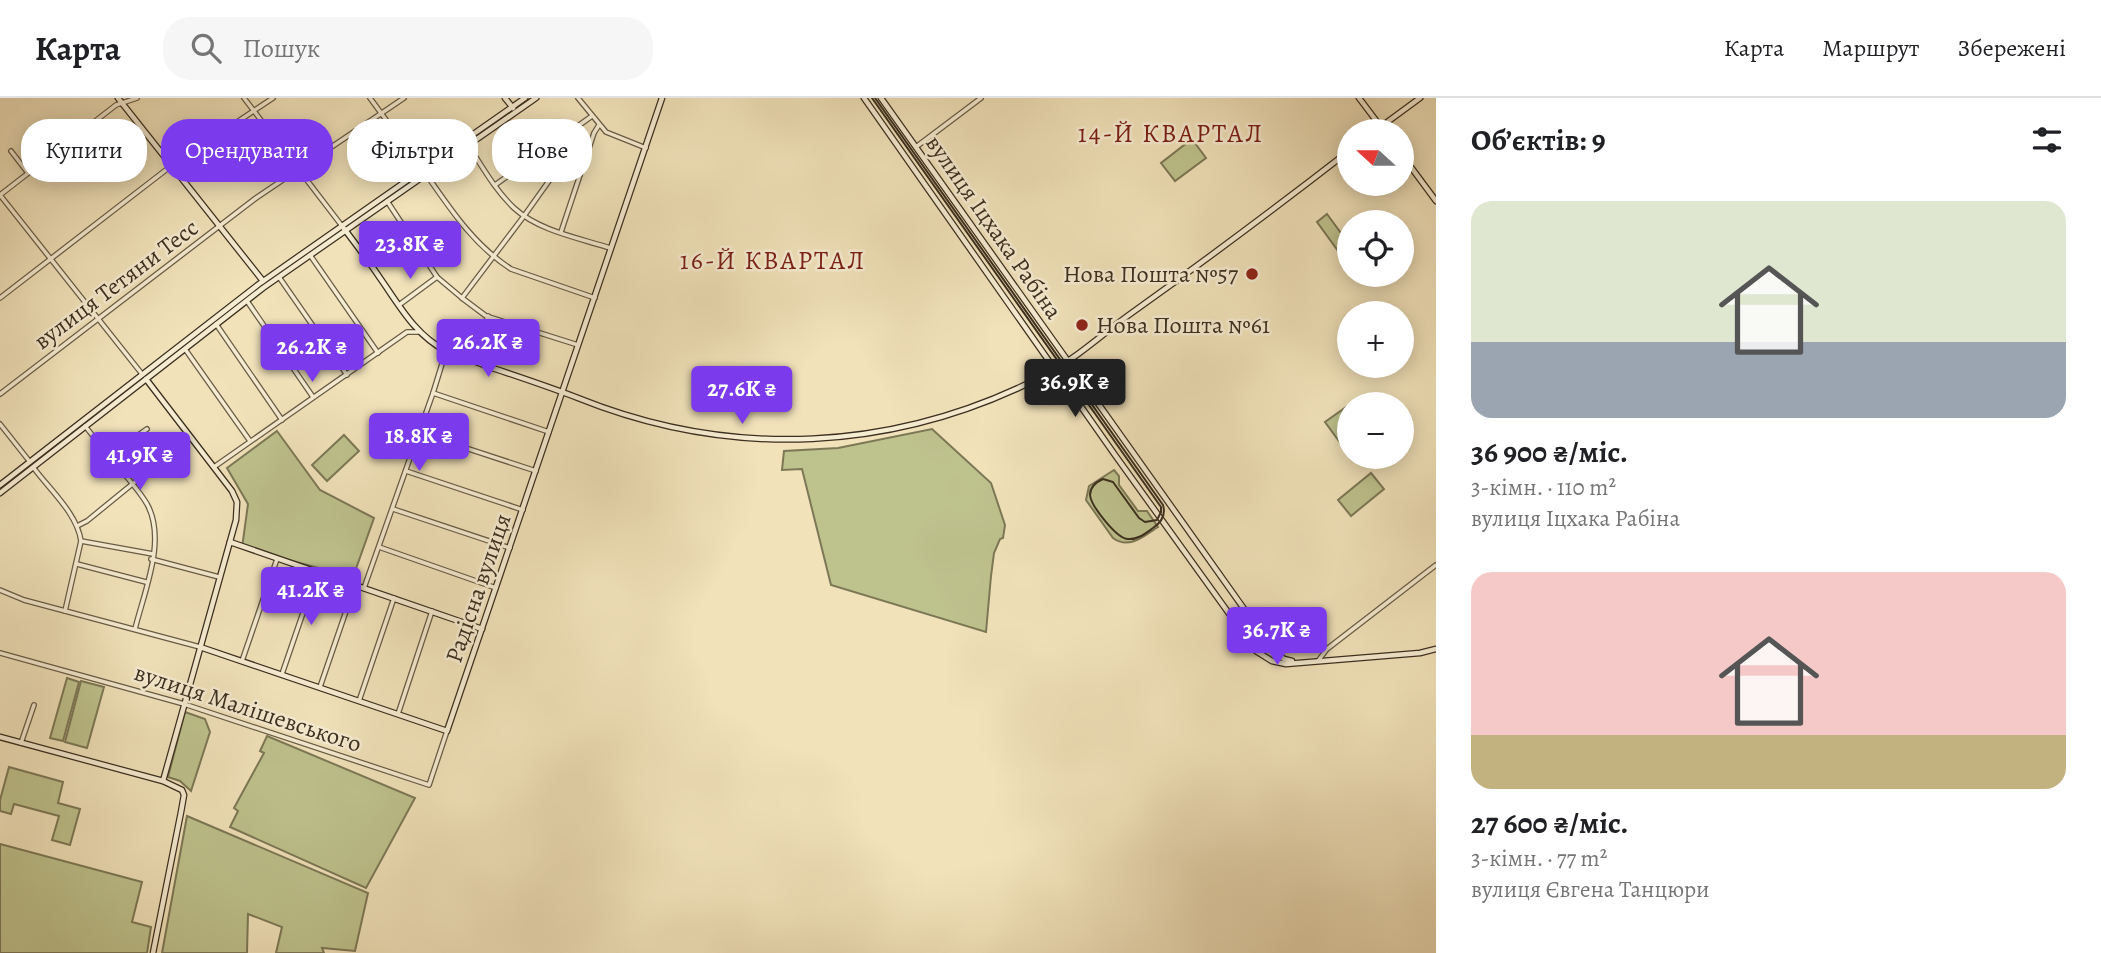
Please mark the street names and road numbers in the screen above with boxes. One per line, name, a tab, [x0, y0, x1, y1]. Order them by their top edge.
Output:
street label: вулиця Іцхака Рабіна	[918, 128, 1070, 326]
street label: вулиця Тетяни Тесс	[27, 211, 205, 357]
street label: Радісна вулиця	[438, 509, 518, 667]
street label: вулиця Малішевського	[130, 656, 366, 760]

